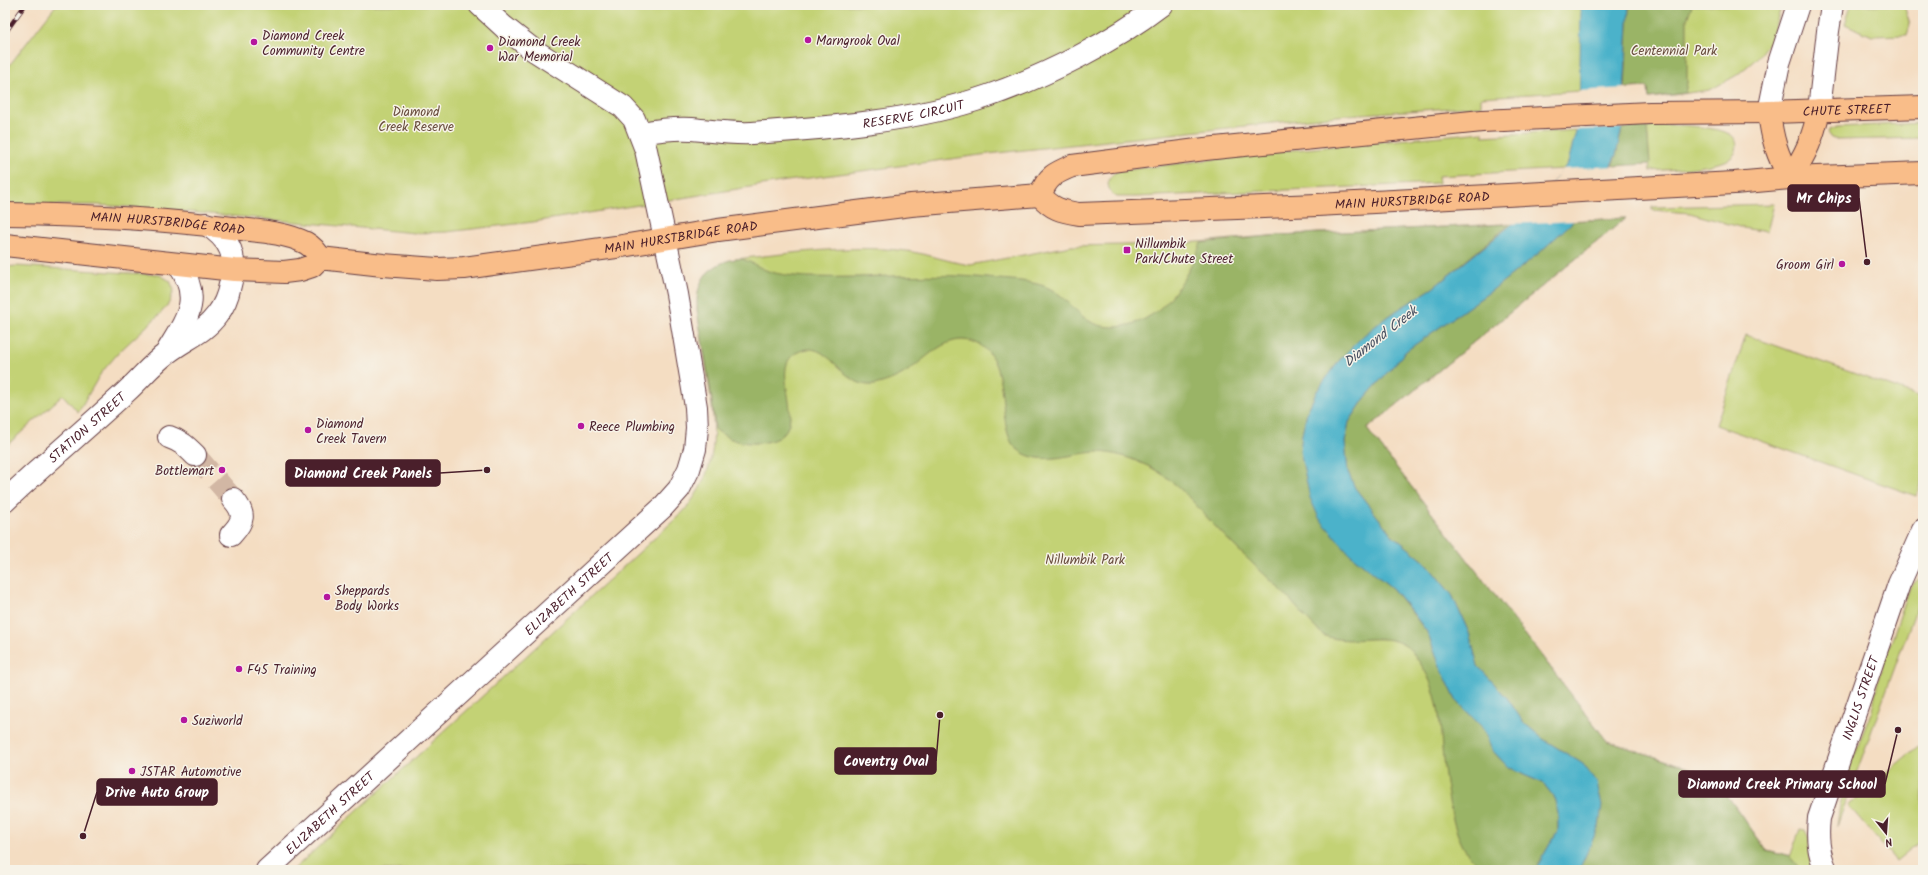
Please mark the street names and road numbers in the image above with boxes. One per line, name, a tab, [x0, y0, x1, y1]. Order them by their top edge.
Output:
street label: RESERVE CIRCUIT	[861, 95, 968, 135]
street label: CHUTE STREET	[1802, 99, 1892, 123]
street label: MAIN HURSTBRIDGE ROAD	[1334, 187, 1490, 216]
street label: MAIN HURSTBRIDGE ROAD	[90, 207, 246, 241]
street label: MAIN HURSTBRIDGE ROAD	[603, 216, 759, 261]
street label: STATION STREET	[44, 387, 132, 469]
street label: ELIZABETH STREET	[520, 547, 620, 641]
street label: INGLIS STREET	[1837, 653, 1886, 743]
street label: ELIZABETH STREET	[281, 766, 381, 860]

